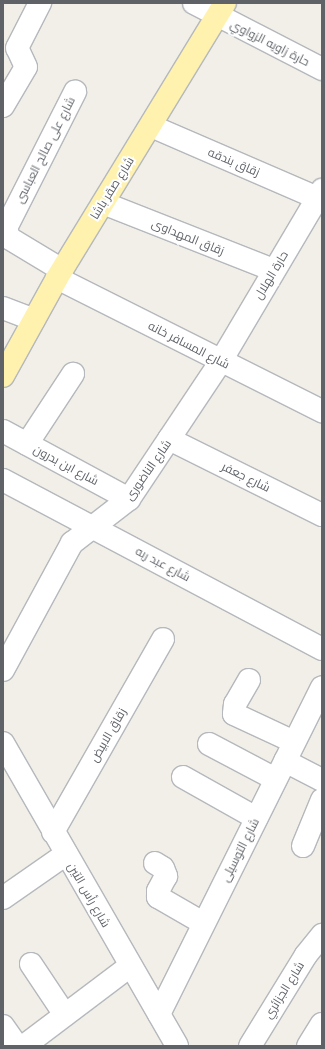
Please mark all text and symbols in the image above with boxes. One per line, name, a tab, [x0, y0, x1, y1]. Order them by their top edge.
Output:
street label: حارة زاويه الزواوي	[228, 17, 312, 69]
street label: شارع على صالح العباسى	[12, 94, 78, 206]
street label: زقاق بندقه	[206, 145, 262, 179]
street label: شارع صقر باشا	[87, 154, 137, 222]
street label: زقاق المهداوى	[150, 216, 226, 258]
street label: حارة الهلال	[251, 248, 291, 302]
street label: شارع المسافر خانه	[146, 318, 232, 372]
street label: شارع الناضورى	[122, 437, 174, 503]
street label: شارع ابن بدرون	[31, 442, 101, 488]
street label: شارع جعفر	[219, 459, 273, 495]
street label: شارع عبد ربه	[133, 544, 193, 584]
street label: زقاق الابيض	[87, 705, 129, 765]
street label: شارع التوسيلى	[218, 816, 262, 884]
street label: شارع رأس التين	[65, 860, 113, 930]
street label: شارع الجزائري	[261, 959, 307, 1021]

